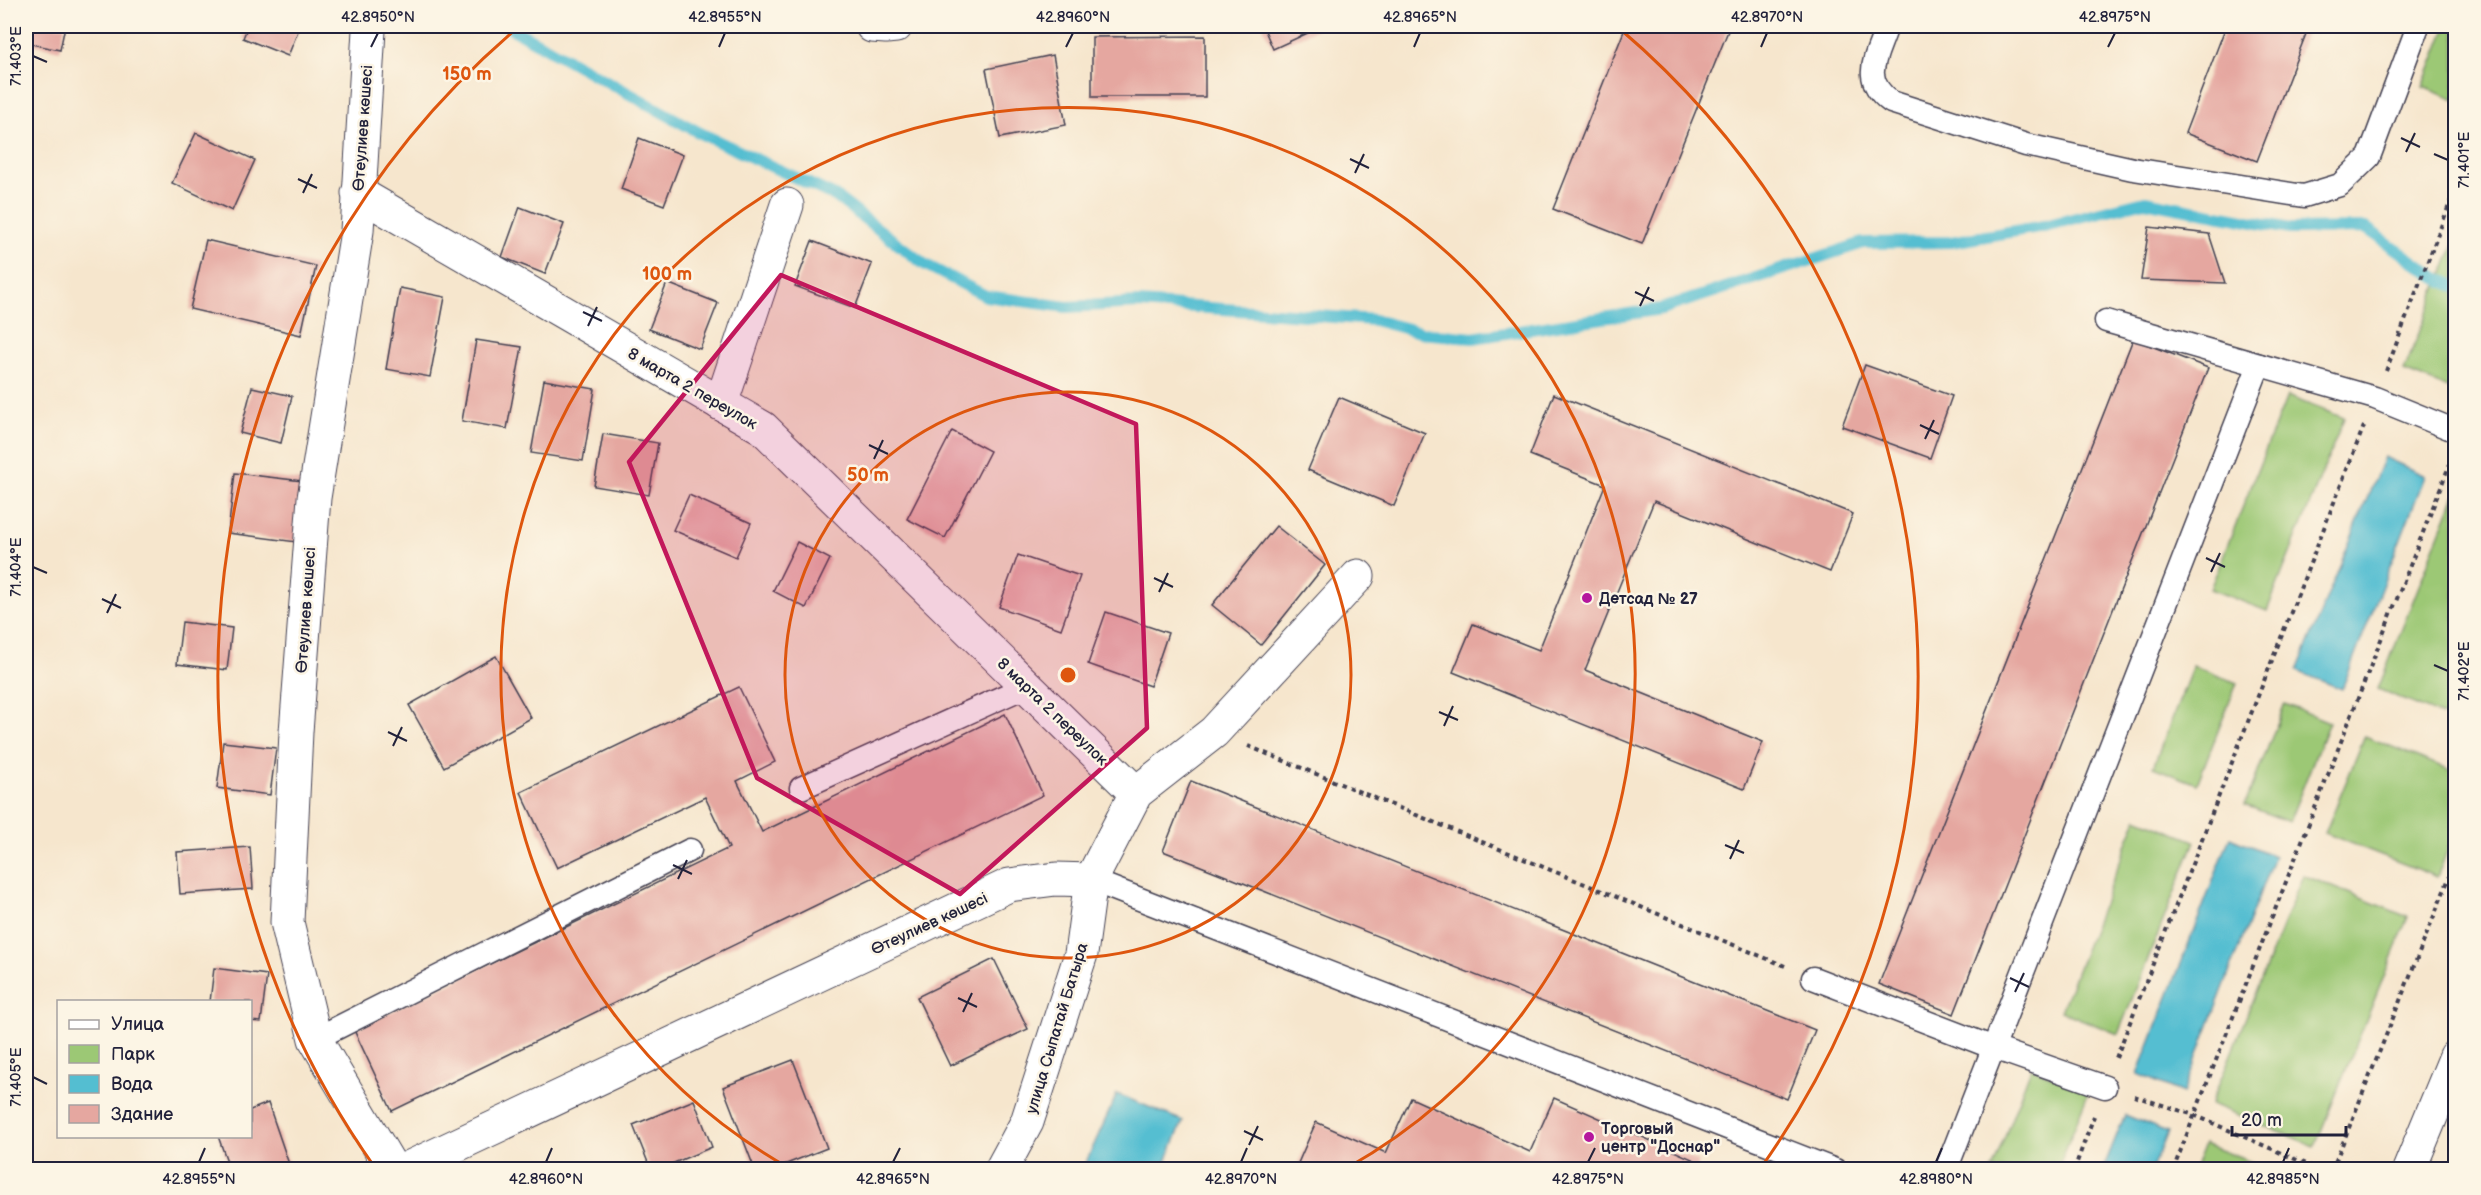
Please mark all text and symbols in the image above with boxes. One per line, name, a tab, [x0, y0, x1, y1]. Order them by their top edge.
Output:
text: 42.8950°N	[341, 8, 415, 27]
text: 42.8955°N	[688, 8, 762, 27]
text: 42.8960°N	[1036, 8, 1110, 27]
text: 42.8965°N	[1383, 8, 1457, 27]
text: 42.8970°N	[1731, 8, 1803, 27]
text: 42.8975°N	[2079, 8, 2151, 27]
text: 71.403°E	[7, 26, 26, 86]
street label: Өтеулиев көшесі	[350, 64, 377, 192]
text: 150 m	[442, 64, 492, 85]
text: 71.401°E	[2455, 132, 2474, 188]
text: 100 m	[642, 264, 692, 285]
street label: 8 марта 2 переулок	[624, 344, 761, 434]
text: 50 m	[847, 465, 889, 486]
text: 71.404°E	[7, 537, 26, 597]
street label: Өтеулиев көшесі	[293, 546, 320, 674]
place label: Детсад № 27	[1599, 590, 1698, 609]
marker: Детсад № 27	[1580, 591, 1594, 605]
text: 71.402°E	[2455, 641, 2474, 701]
street label: 8 марта 2 переулок	[993, 654, 1112, 770]
centre of rings	[1058, 665, 1078, 685]
street label: Өтеулиев көшесі	[868, 889, 991, 960]
street label: улица Сыпатай Батыра	[1022, 940, 1093, 1116]
legend	[57, 1000, 252, 1138]
text: Улица	[111, 1014, 165, 1035]
text: Парк	[111, 1044, 155, 1065]
text: 71.405°E	[7, 1047, 26, 1107]
text: Вода	[111, 1074, 153, 1095]
scale bar	[2232, 1099, 2346, 1137]
text: Здание	[111, 1104, 173, 1125]
text: 20 m	[2241, 1110, 2282, 1131]
place label: Торговый центр "Доснар"	[1601, 1120, 1720, 1157]
marker: Торговый центр "Доснар"	[1582, 1130, 1596, 1144]
text: 42.8955°N	[162, 1170, 236, 1189]
text: 42.8960°N	[509, 1170, 583, 1189]
text: 42.8965°N	[856, 1170, 930, 1189]
text: 42.8970°N	[1205, 1170, 1277, 1189]
text: 42.8975°N	[1552, 1170, 1624, 1189]
text: 42.8980°N	[1899, 1170, 1973, 1189]
text: 42.8985°N	[2246, 1170, 2320, 1189]

